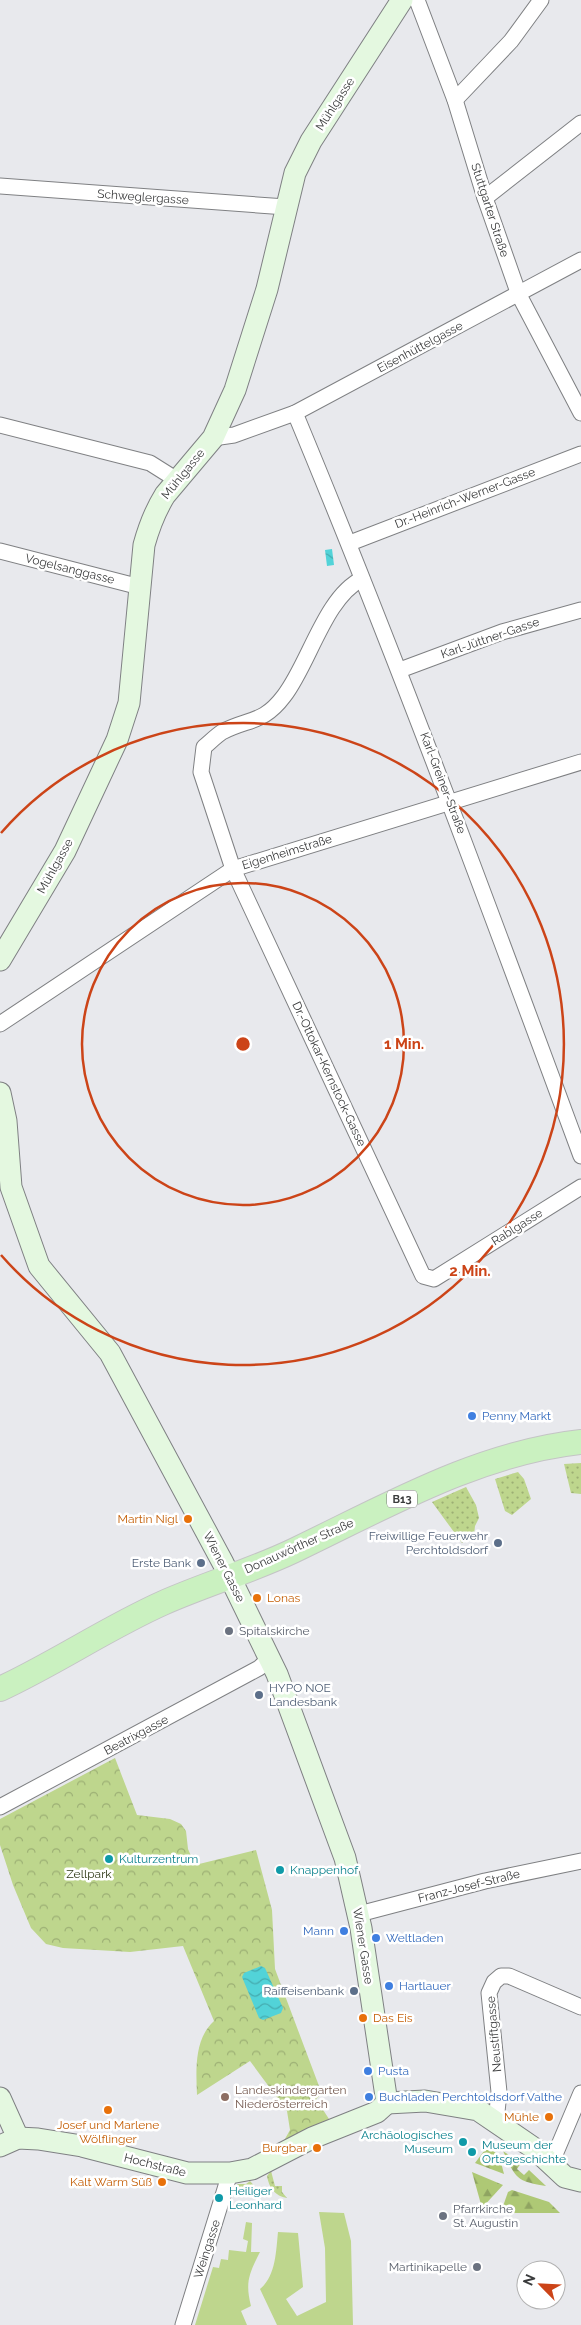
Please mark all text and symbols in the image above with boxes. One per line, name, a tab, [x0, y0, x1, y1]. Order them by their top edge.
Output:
street label: Mühlgasse	[313, 75, 357, 133]
street label: Stuttgarter Straße	[468, 161, 512, 259]
street label: Schweglergasse	[97, 187, 189, 207]
street label: Eisenhüttelgasse	[375, 319, 465, 375]
street label: Mühlgasse	[159, 446, 207, 502]
street label: Dr.-Heinrich-Werner-Gasse	[393, 465, 537, 531]
street label: Vogelsanggasse	[24, 551, 116, 587]
street label: Karl-Jüttner-Gasse	[439, 615, 541, 661]
street label: Karl-Greiner-Straße	[417, 730, 469, 836]
street label: Eigenheimstraße	[240, 832, 334, 872]
street label: Mühlgasse	[34, 836, 76, 896]
street label: Dr.-Ottokar-Kernstock-Gasse	[289, 999, 369, 1149]
centre of rings	[234, 1035, 252, 1053]
text: 1 Min.	[384, 1035, 424, 1053]
street label: Rablgasse	[489, 1206, 545, 1248]
text: 2 Min.	[449, 1262, 491, 1280]
place label: Penny Markt	[482, 1409, 551, 1423]
marker: Penny Markt	[466, 1410, 478, 1422]
road number: B13	[387, 1490, 417, 1508]
place label: Martin Nigl	[118, 1512, 179, 1526]
marker: Martin Nigl	[182, 1513, 194, 1525]
street label: Donauwörther Straße	[242, 1516, 356, 1576]
place label: Freiwillige Feuerwehr Perchtoldsdorf	[369, 1529, 489, 1557]
street label: Wiener Gasse	[200, 1530, 248, 1604]
marker: Freiwillige Feuerwehr Perchtoldsdorf	[492, 1537, 504, 1549]
place label: Erste Bank	[132, 1556, 192, 1570]
marker: Erste Bank	[195, 1557, 207, 1569]
place label: Lonas	[267, 1591, 301, 1605]
marker: Lonas	[251, 1592, 263, 1604]
place label: Spitalskirche	[239, 1624, 310, 1638]
marker: Spitalskirche	[223, 1625, 235, 1637]
place label: HYPO NOE Landesbank	[269, 1681, 338, 1709]
marker: HYPO NOE Landesbank	[253, 1689, 265, 1701]
street label: Beatrixgasse	[101, 1712, 171, 1758]
place label: Kulturzentrum	[119, 1852, 198, 1866]
marker: Kulturzentrum	[103, 1853, 115, 1865]
place label: Knappenhof	[290, 1863, 359, 1877]
marker: Knappenhof	[274, 1864, 286, 1876]
park label: Zellpark	[66, 1867, 112, 1881]
street label: Franz-Josef-Straße	[417, 1867, 521, 1905]
street label: Wiener Gasse	[350, 1907, 376, 1985]
place label: Mann	[303, 1924, 334, 1938]
marker: Mann	[338, 1925, 350, 1937]
place label: Weltladen	[386, 1931, 443, 1945]
marker: Weltladen	[370, 1932, 382, 1944]
place label: Hartlauer	[399, 1979, 452, 1993]
marker: Hartlauer	[383, 1980, 395, 1992]
place label: Raiffeisenbank	[264, 1984, 345, 1998]
marker: Raiffeisenbank	[348, 1985, 360, 1997]
street label: Neustiftgasse	[484, 1995, 504, 2073]
place label: Das Eis	[373, 2011, 413, 2025]
marker: Das Eis	[357, 2012, 369, 2024]
place label: Pusta	[378, 2064, 409, 2078]
marker: Pusta	[362, 2065, 374, 2077]
place label: Landeskindergarten Niederösterreich	[235, 2083, 346, 2111]
place label: Buchladen Perchtoldsdorf Valthe	[379, 2090, 562, 2104]
marker: Landeskindergarten Niederösterreich	[219, 2091, 231, 2103]
marker: Buchladen Perchtoldsdorf Valthe	[363, 2091, 375, 2103]
marker: Josef und Marlene Wölflinger	[102, 2104, 114, 2116]
place label: Mühle	[504, 2110, 539, 2124]
marker: Mühle	[543, 2111, 555, 2123]
place label: Josef und Marlene Wölflinger	[57, 2118, 159, 2146]
place label: Archäologisches Museum	[361, 2128, 453, 2156]
marker: Archäologisches Museum	[457, 2136, 469, 2148]
place label: Museum der Ortsgeschichte	[482, 2138, 566, 2166]
place label: Burgbar	[262, 2141, 308, 2155]
marker: Burgbar	[311, 2142, 323, 2154]
marker: Museum der Ortsgeschichte	[466, 2146, 478, 2158]
street label: Hochstraße	[122, 2151, 188, 2179]
place label: Kalt Warm Süß	[70, 2175, 152, 2189]
marker: Kalt Warm Süß	[156, 2176, 168, 2188]
place label: Heiliger Leonhard	[229, 2184, 282, 2212]
marker: Heiliger Leonhard	[213, 2192, 225, 2204]
place label: Pfarrkirche St. Augustin	[453, 2202, 518, 2230]
marker: Pfarrkirche St. Augustin	[437, 2210, 449, 2222]
street label: Weingasse	[191, 2218, 223, 2280]
place label: Martinikapelle	[389, 2260, 467, 2274]
north arrow	[516, 2260, 566, 2310]
marker: Martinikapelle	[471, 2261, 483, 2273]
text: N	[520, 2272, 539, 2288]

